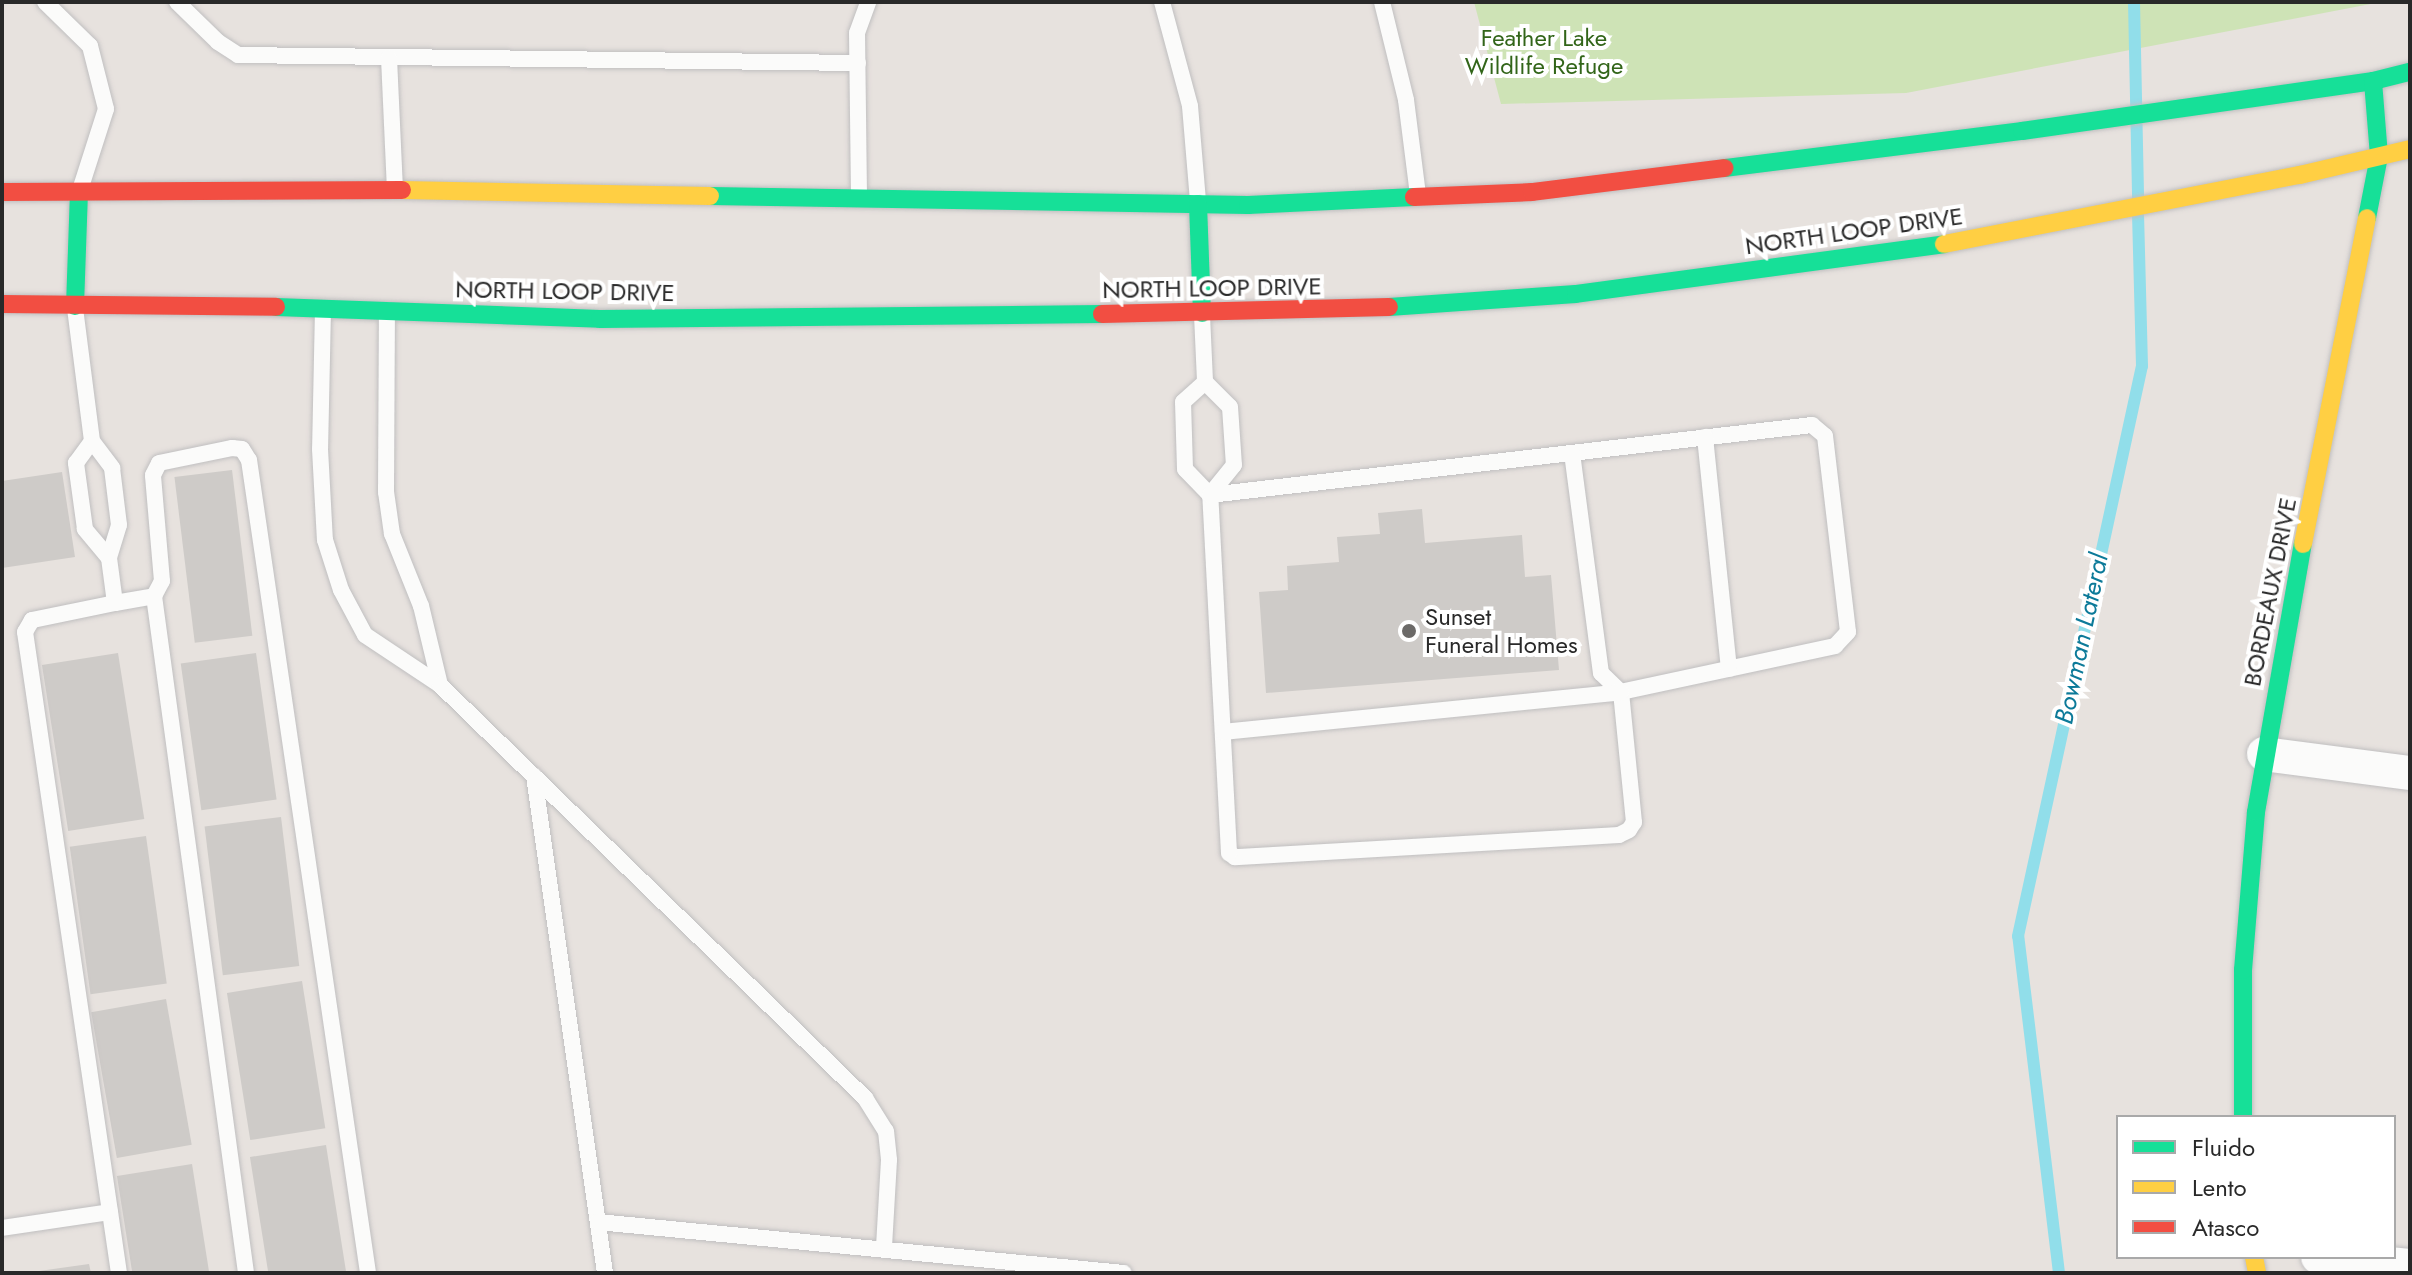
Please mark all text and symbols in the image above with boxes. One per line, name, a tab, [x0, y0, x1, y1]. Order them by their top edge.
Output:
park label: Feather Lake Wildlife Refuge	[1465, 24, 1623, 80]
street label: NORTH LOOP DRIVE	[1743, 201, 1965, 261]
street label: NORTH LOOP DRIVE	[1102, 272, 1322, 304]
street label: NORTH LOOP DRIVE	[455, 275, 675, 307]
street label: BORDEAUX DRIVE	[2238, 495, 2302, 689]
water label: Bowman Lateral	[2049, 551, 2115, 727]
place label: Sunset Funeral Homes	[1425, 603, 1578, 659]
marker: Sunset Funeral Homes	[1400, 622, 1418, 640]
legend	[2116, 1115, 2396, 1259]
text: Fluido	[2192, 1130, 2255, 1165]
text: Lento	[2192, 1170, 2247, 1205]
text: Atasco	[2192, 1210, 2259, 1245]

